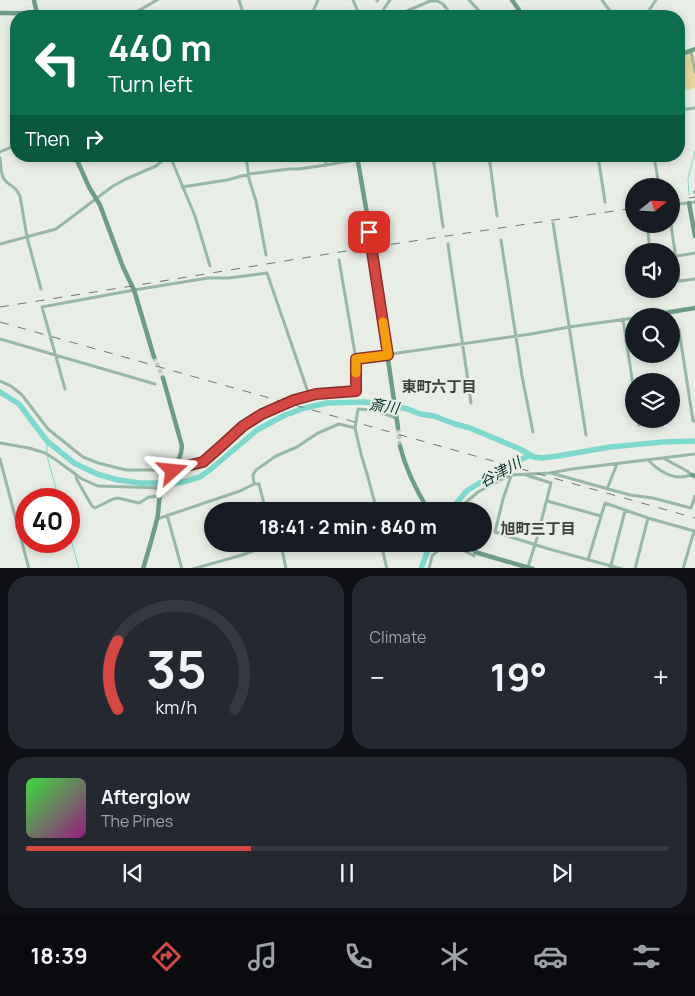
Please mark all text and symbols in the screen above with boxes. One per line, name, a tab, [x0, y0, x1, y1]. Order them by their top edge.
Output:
text: 440 m	[108, 24, 212, 72]
icon: left	[25, 30, 90, 95]
text: Turn left	[108, 69, 193, 99]
icon: right	[80, 125, 108, 153]
text: Then	[25, 126, 70, 152]
north arrow	[625, 178, 680, 232]
map controls	[625, 178, 680, 428]
pin	[348, 211, 390, 253]
icon: arrive	[355, 218, 383, 246]
button: sound	[625, 243, 680, 298]
button: search	[625, 308, 680, 363]
button: layers	[625, 373, 680, 428]
district label: 東町六丁目	[401, 376, 477, 397]
water label: 斎川	[368, 394, 402, 419]
position arrow	[146, 444, 198, 496]
water label: 谷津川	[475, 451, 527, 492]
speed limit sign: 40	[15, 488, 80, 553]
text: 18:41 · 2 min · 840 m	[259, 514, 437, 540]
district label: 旭町三丁目	[500, 518, 576, 539]
text: Climate	[370, 626, 426, 648]
text: 35	[145, 633, 206, 704]
text: 19°	[490, 650, 547, 702]
text: −	[370, 658, 385, 696]
text: +	[653, 658, 669, 696]
text: km/h	[155, 695, 197, 719]
text: Afterglow	[101, 784, 190, 810]
text: The Pines	[101, 810, 173, 832]
icon: previous	[119, 859, 147, 887]
icon: pause	[333, 859, 361, 887]
icon: next	[548, 859, 576, 887]
icon: directions	[149, 939, 184, 974]
icon: music	[245, 939, 280, 974]
icon: phone	[341, 939, 376, 974]
icon: climate	[437, 939, 472, 974]
icon: car	[533, 939, 568, 974]
icon: filters	[629, 939, 664, 974]
text: 18:39	[31, 941, 88, 971]

